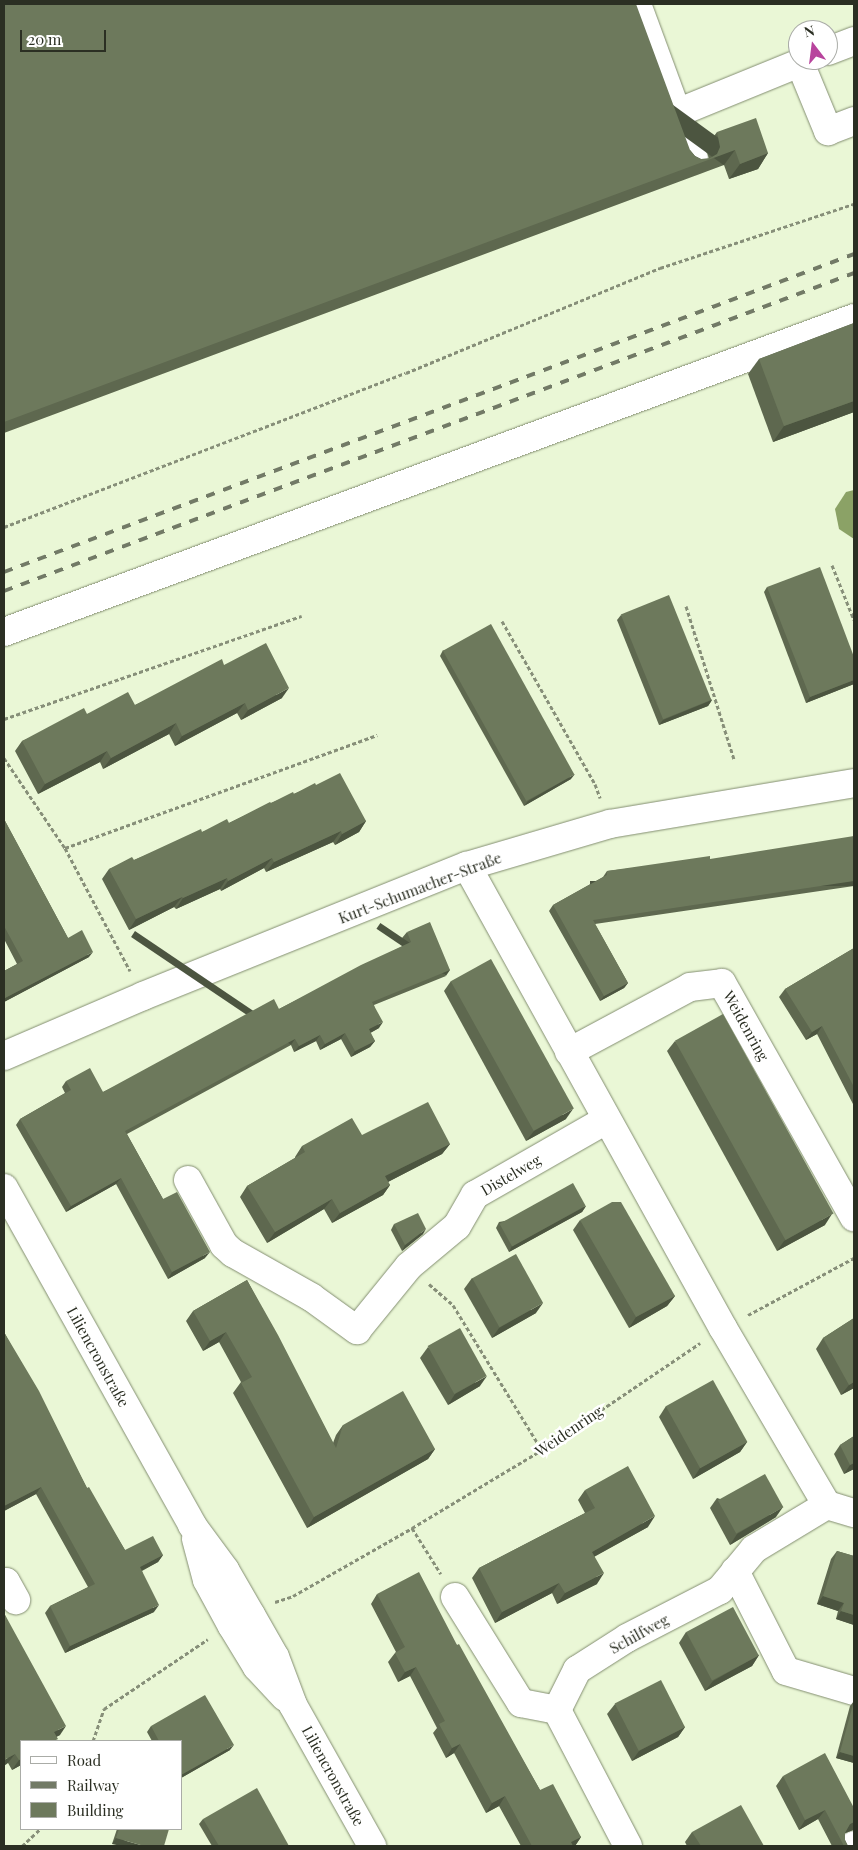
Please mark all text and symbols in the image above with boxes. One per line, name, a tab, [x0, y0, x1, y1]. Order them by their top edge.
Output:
scale bar	[22, 20, 109, 52]
north arrow	[788, 20, 838, 70]
text: N	[802, 21, 817, 41]
text: 20 m	[28, 29, 61, 49]
street label: Kurt-Schumacher-Straße	[336, 849, 504, 927]
street label: Weidenring	[719, 988, 773, 1064]
street label: Distelweg	[478, 1151, 544, 1199]
street label: Liliencronstraße	[63, 1304, 133, 1410]
street label: Weidenring	[532, 1402, 606, 1460]
street label: Schilfweg	[606, 1610, 672, 1658]
street label: Liliencronstraße	[298, 1723, 368, 1829]
legend	[20, 1740, 182, 1830]
text: Road	[67, 1750, 101, 1770]
text: Railway	[67, 1775, 119, 1795]
text: Building	[67, 1800, 123, 1820]

